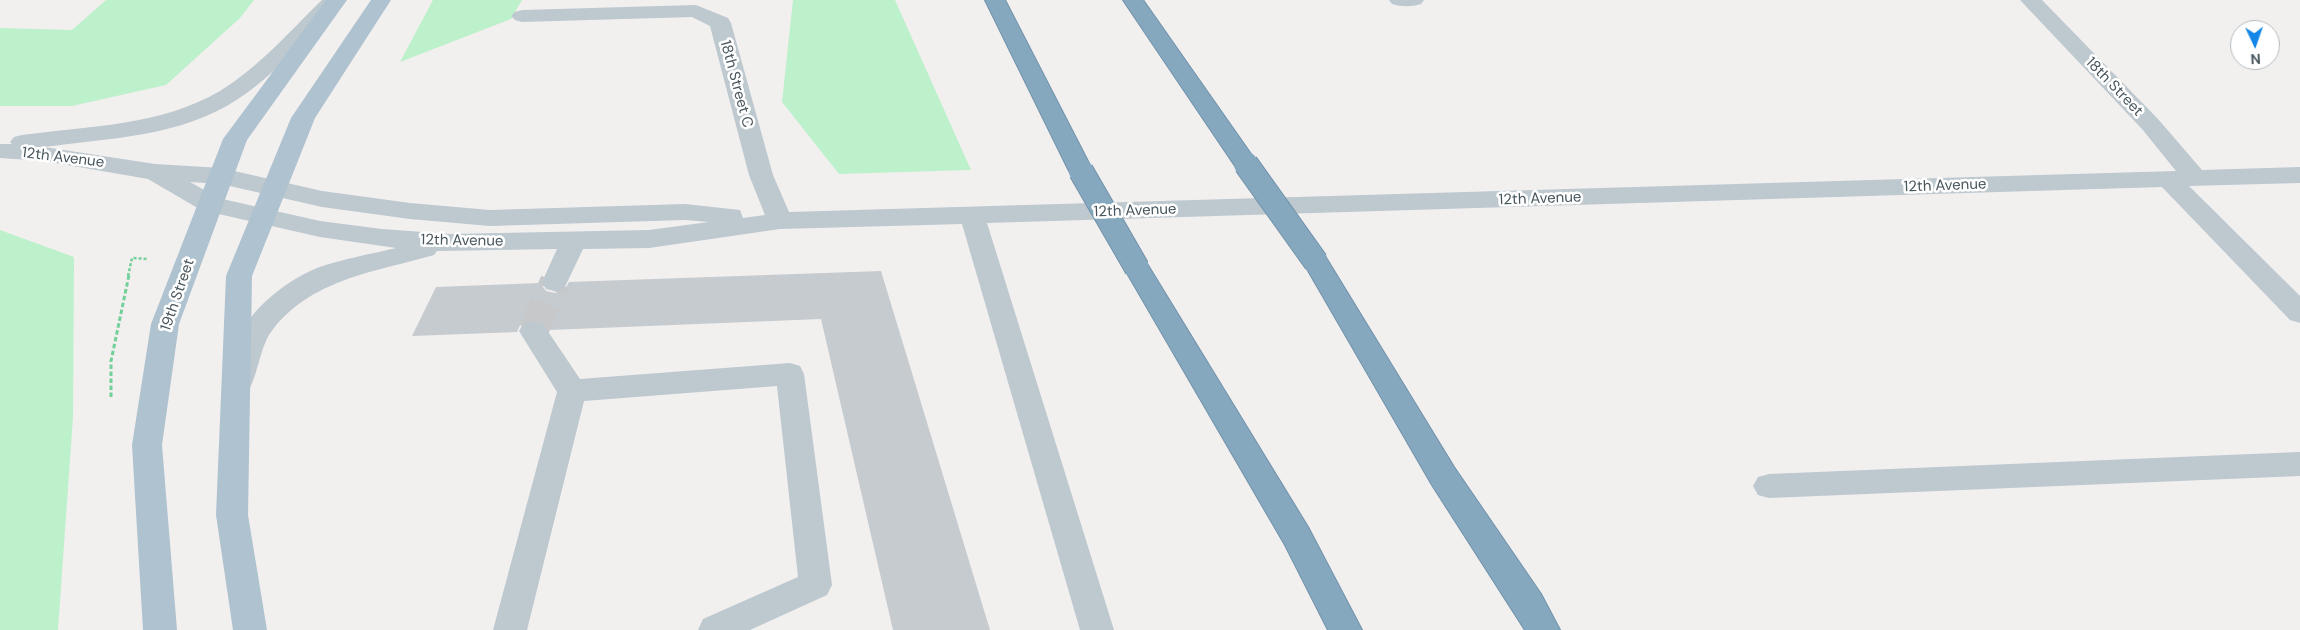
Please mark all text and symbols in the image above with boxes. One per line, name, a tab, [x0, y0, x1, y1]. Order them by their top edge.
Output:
north arrow	[2230, 20, 2280, 70]
street label: 18th Street C	[716, 38, 756, 130]
text: N	[2250, 50, 2261, 68]
street label: 18th Street	[2082, 54, 2146, 120]
street label: 12th Avenue	[21, 144, 105, 172]
street label: 12th Avenue	[1903, 176, 1987, 196]
street label: 12th Avenue	[1498, 189, 1582, 209]
street label: 12th Avenue	[1093, 201, 1177, 221]
street label: 12th Avenue	[420, 231, 504, 251]
street label: 19th Street	[157, 257, 199, 333]

